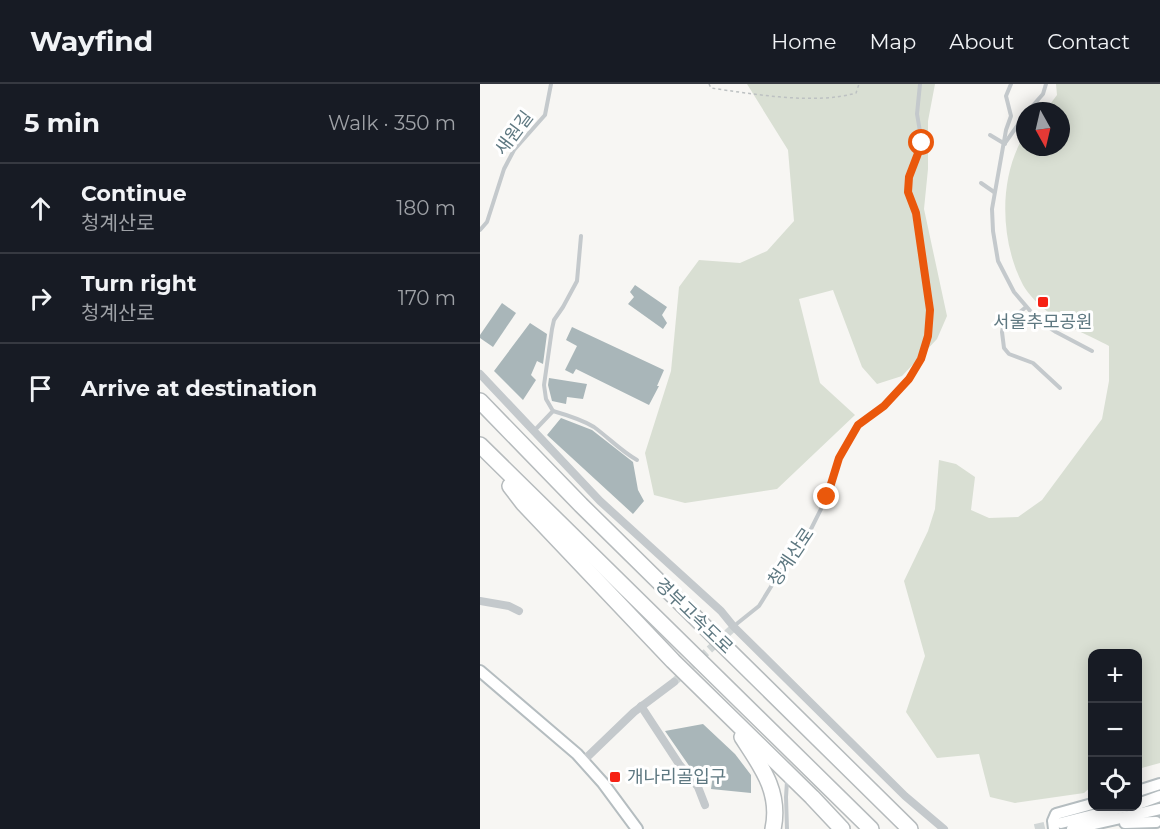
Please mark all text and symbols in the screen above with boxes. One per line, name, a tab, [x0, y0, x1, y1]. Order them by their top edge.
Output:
text: Wayfind	[30, 24, 153, 58]
text: Home	[771, 29, 836, 54]
text: Map	[869, 29, 916, 54]
text: About	[949, 29, 1014, 54]
text: Contact	[1047, 29, 1130, 54]
north arrow	[1016, 102, 1070, 156]
text: 5 min	[24, 107, 100, 139]
street label: 새원길	[490, 107, 538, 159]
text: Walk · 350 m	[328, 111, 456, 135]
route start	[908, 129, 934, 155]
text: Continue	[81, 180, 187, 207]
icon: ahead	[24, 192, 57, 225]
text: 180 m	[396, 196, 456, 220]
text: 청계산로	[81, 211, 155, 235]
text: Turn right	[81, 270, 196, 297]
icon: right	[24, 282, 57, 315]
text: 170 m	[398, 286, 456, 310]
marker: 서울추모공원	[1036, 295, 1050, 309]
text: 청계산로	[81, 301, 155, 325]
place label: 서울추모공원	[993, 311, 1093, 333]
icon: arrive	[24, 372, 57, 405]
text: Arrive at destination	[81, 375, 317, 402]
route end	[813, 483, 839, 509]
street label: 청계산로	[763, 523, 819, 591]
street label: 경부고속도로	[651, 574, 737, 658]
map controls	[1088, 649, 1142, 811]
button: +	[1088, 649, 1142, 703]
button: −	[1088, 703, 1142, 757]
button: locate	[1088, 757, 1142, 811]
place label: 개나리골입구	[627, 766, 726, 788]
marker: 개나리골입구	[608, 770, 622, 784]

